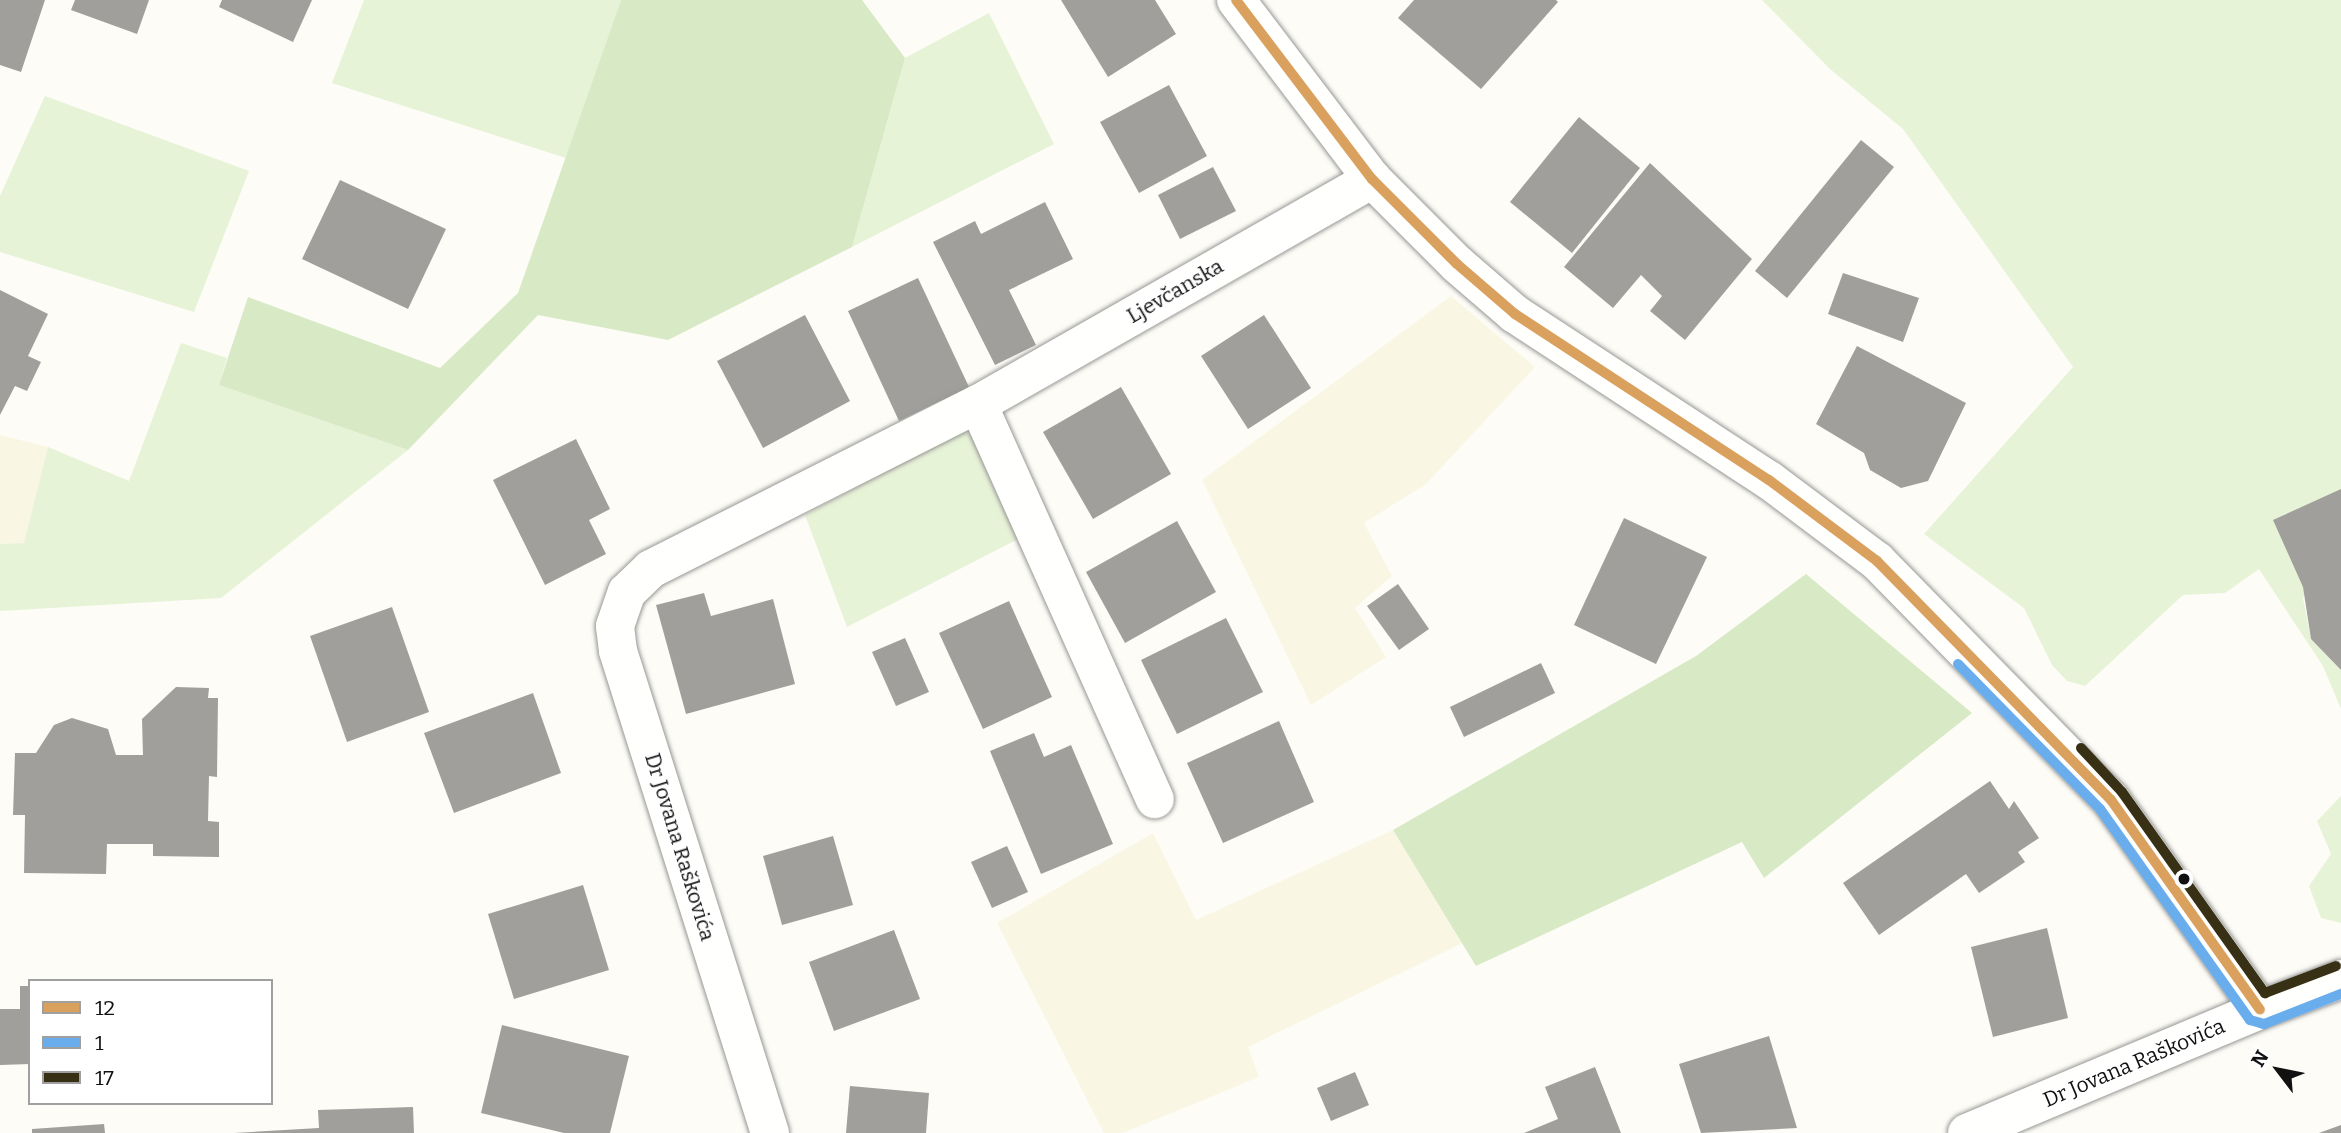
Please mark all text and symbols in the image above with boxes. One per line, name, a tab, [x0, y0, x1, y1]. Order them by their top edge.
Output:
street label: Ljevčanska	[1122, 253, 1228, 329]
street label: Dr Jovana Raškovića	[639, 750, 721, 944]
unlabelled marker	[2177, 872, 2191, 886]
legend	[28, 979, 273, 1105]
text: 12	[95, 995, 115, 1021]
street label: Dr Jovana Raškovića	[2039, 1013, 2229, 1113]
text: 1	[95, 1030, 104, 1056]
north arrow	[2243, 1035, 2313, 1105]
text: N	[2246, 1046, 2273, 1071]
text: 17	[95, 1065, 114, 1091]

